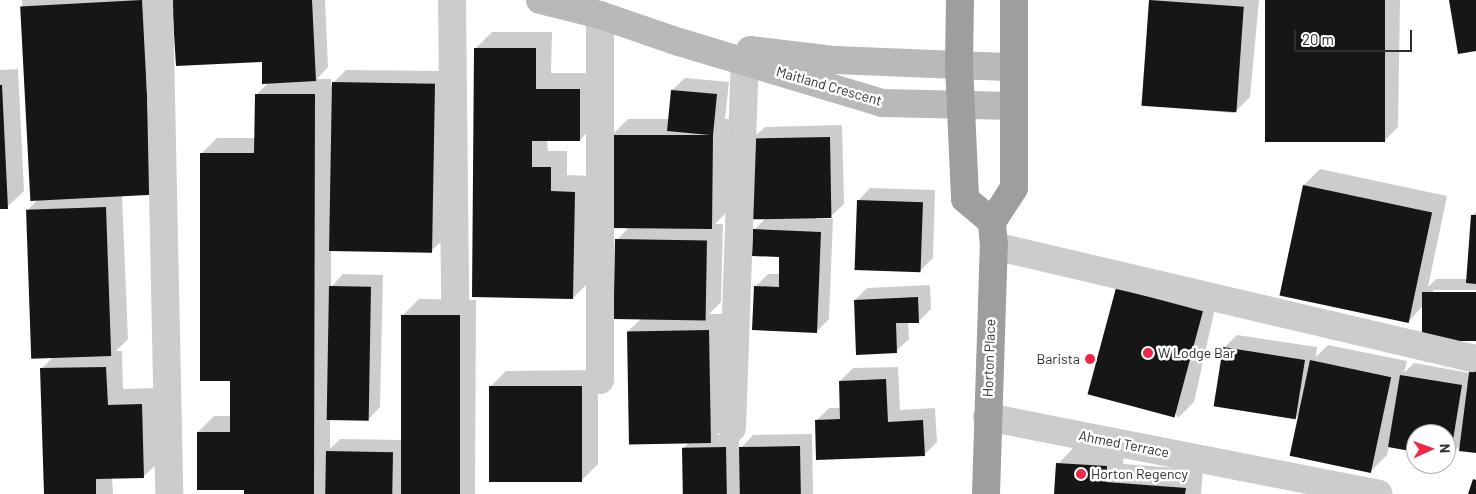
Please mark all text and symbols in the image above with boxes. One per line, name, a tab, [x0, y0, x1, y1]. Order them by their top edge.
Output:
scale bar	[1296, 20, 1414, 52]
text: 20 m	[1302, 30, 1334, 48]
street label: Maitland Crescent	[774, 63, 884, 109]
street label: Horton Place	[979, 319, 999, 397]
place label: W Lodge Bar	[1158, 345, 1235, 361]
marker: W Lodge Bar	[1142, 347, 1154, 359]
place label: Barista	[1037, 351, 1080, 367]
marker: Barista	[1084, 353, 1096, 365]
north arrow	[1406, 424, 1456, 474]
street label: Ahmed Terrace	[1077, 427, 1171, 461]
text: N	[1437, 444, 1454, 453]
place label: Horton Regency	[1091, 466, 1188, 482]
marker: Horton Regency	[1075, 468, 1087, 480]

